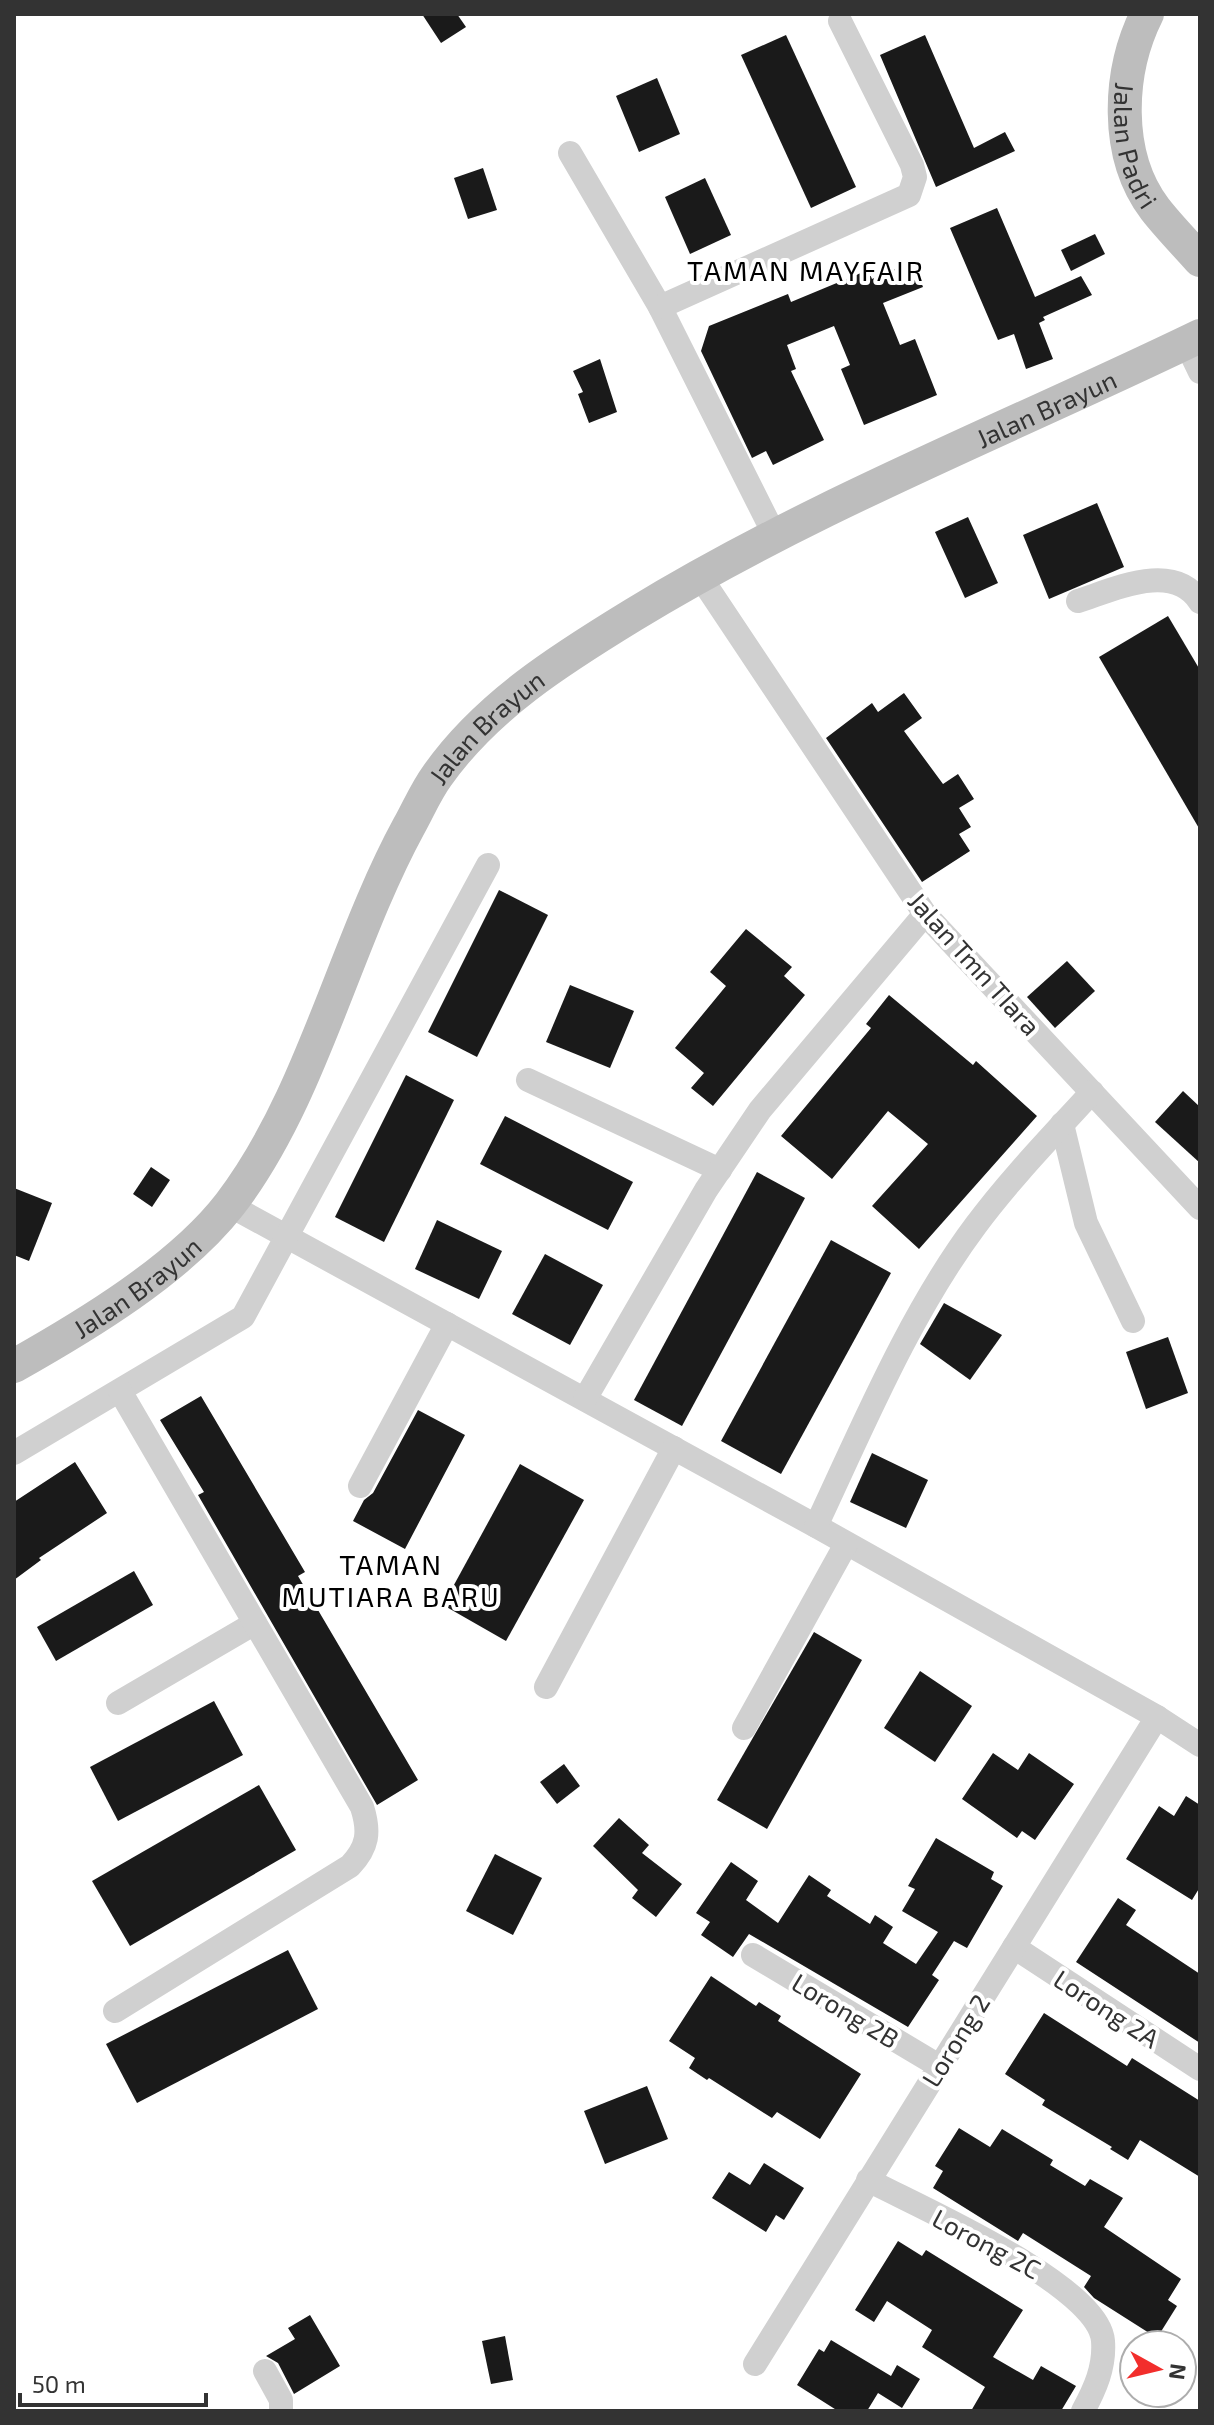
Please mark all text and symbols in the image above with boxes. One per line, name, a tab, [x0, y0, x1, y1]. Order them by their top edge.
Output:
street label: Jalan Padri	[1109, 81, 1165, 214]
district label: TAMAN MAYFAIR	[687, 253, 925, 287]
street label: Jalan Brayun	[971, 362, 1121, 453]
street label: Jalan Brayun	[421, 663, 550, 790]
street label: Jalan Tmn TIara	[903, 885, 1047, 1041]
street label: Jalan Brayun	[67, 1230, 207, 1344]
district label: TAMAN MUTIARA BARU	[281, 1547, 501, 1613]
street label: Lorong 2A	[1049, 1963, 1165, 2053]
street label: Lorong 2B	[787, 1966, 905, 2054]
street label: Lorong 2	[915, 1988, 995, 2092]
street label: Lorong 2C	[928, 2202, 1046, 2284]
north arrow	[1118, 2329, 1198, 2409]
scale bar	[20, 2357, 206, 2407]
text: N	[1165, 2362, 1193, 2382]
text: 50 m	[32, 2369, 86, 2398]

